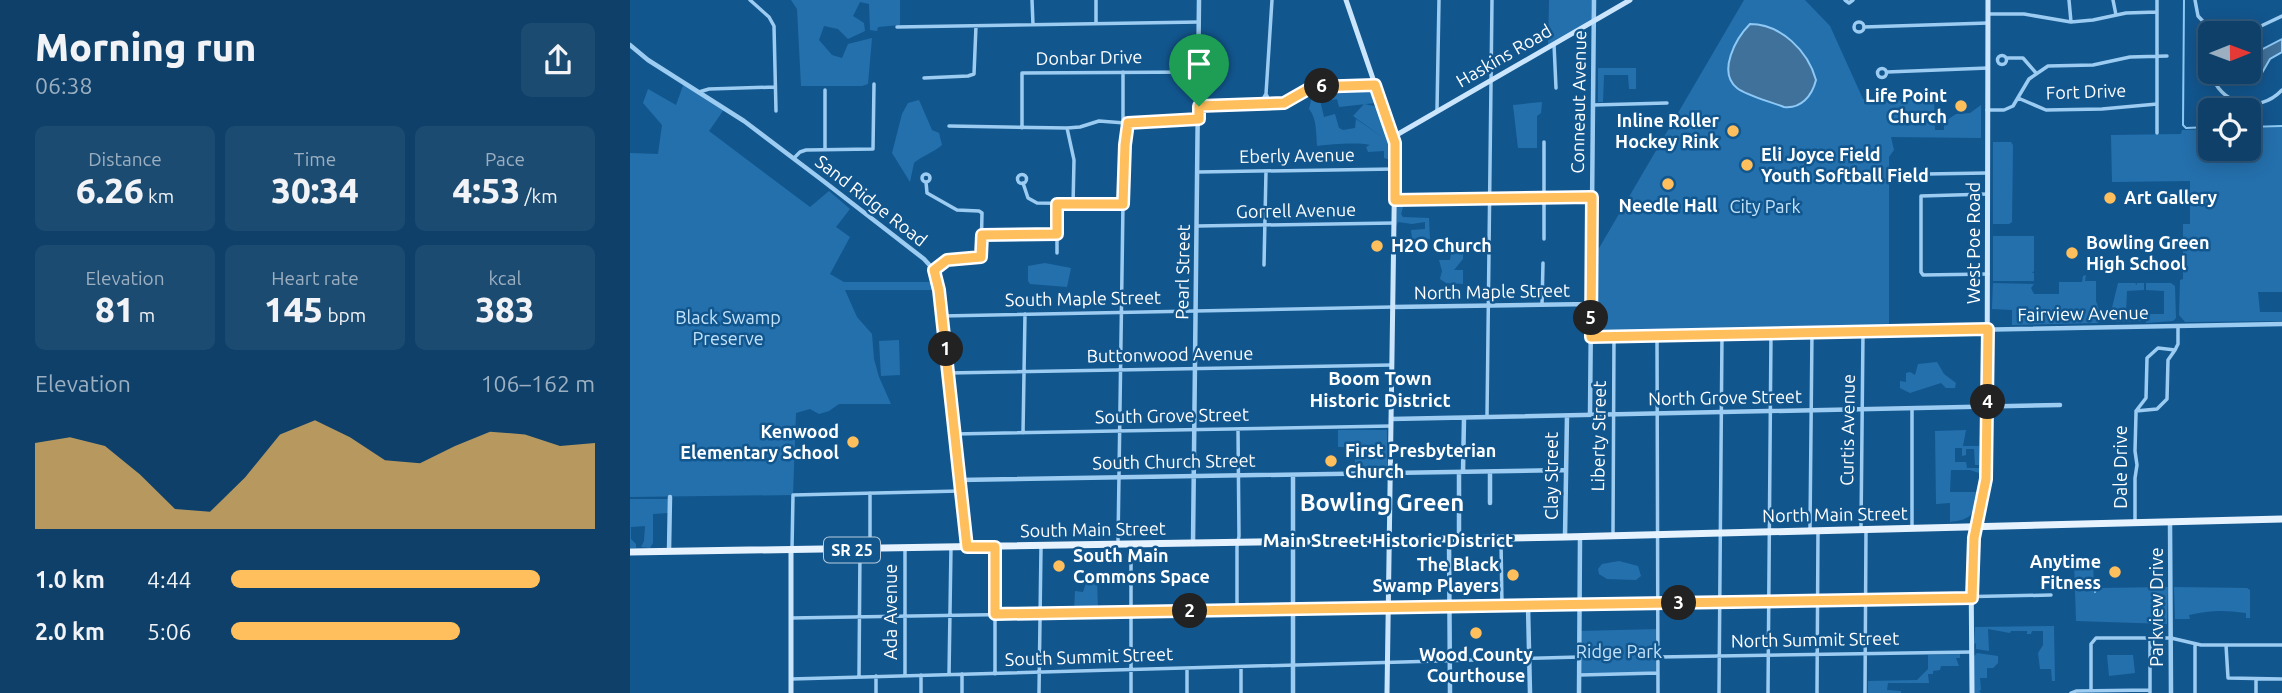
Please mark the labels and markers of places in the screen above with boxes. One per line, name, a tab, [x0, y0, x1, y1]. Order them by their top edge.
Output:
pin	[1169, 34, 1229, 106]
pin: 6	[1304, 68, 1340, 104]
place label: Life Point Church	[1865, 85, 1947, 126]
marker: Life Point Church	[1953, 98, 1969, 114]
place label: Inline Roller Hockey Rink	[1615, 110, 1720, 151]
marker: Inline Roller Hockey Rink	[1725, 123, 1741, 139]
place label: Eli Joyce Field Youth Softball Field	[1761, 144, 1929, 185]
marker: Eli Joyce Field Youth Softball Field	[1739, 157, 1755, 173]
marker: Needle Hall	[1660, 176, 1676, 192]
place label: Art Gallery	[2124, 187, 2217, 207]
marker: Art Gallery	[2102, 190, 2118, 206]
place label: Needle Hall	[1619, 195, 1718, 215]
place label: Bowling Green High School	[2086, 232, 2210, 273]
place label: H2O Church	[1391, 235, 1492, 255]
marker: H2O Church	[1369, 238, 1385, 254]
marker: Bowling Green High School	[2064, 245, 2080, 261]
pin: 5	[1574, 300, 1608, 336]
pin: 1	[928, 332, 964, 366]
pin: 4	[1970, 384, 2006, 420]
place label: Kenwood Elementary School	[680, 421, 840, 462]
marker: Kenwood Elementary School	[845, 434, 861, 450]
place label: First Presbyterian Church	[1345, 440, 1496, 481]
marker: First Presbyterian Church	[1323, 453, 1339, 469]
place label: South Main Commons Space	[1073, 545, 1210, 586]
place label: Anytime Fitness	[2030, 551, 2101, 592]
place label: The Black Swamp Players	[1372, 554, 1499, 595]
marker: South Main Commons Space	[1051, 558, 1067, 574]
marker: Anytime Fitness	[2107, 564, 2123, 580]
marker: The Black Swamp Players	[1505, 567, 1521, 583]
pin: 3	[1662, 586, 1696, 620]
pin: 2	[1172, 594, 1208, 628]
marker: Wood County Courthouse	[1468, 625, 1484, 641]
place label: Wood County Courthouse	[1419, 644, 1533, 685]

